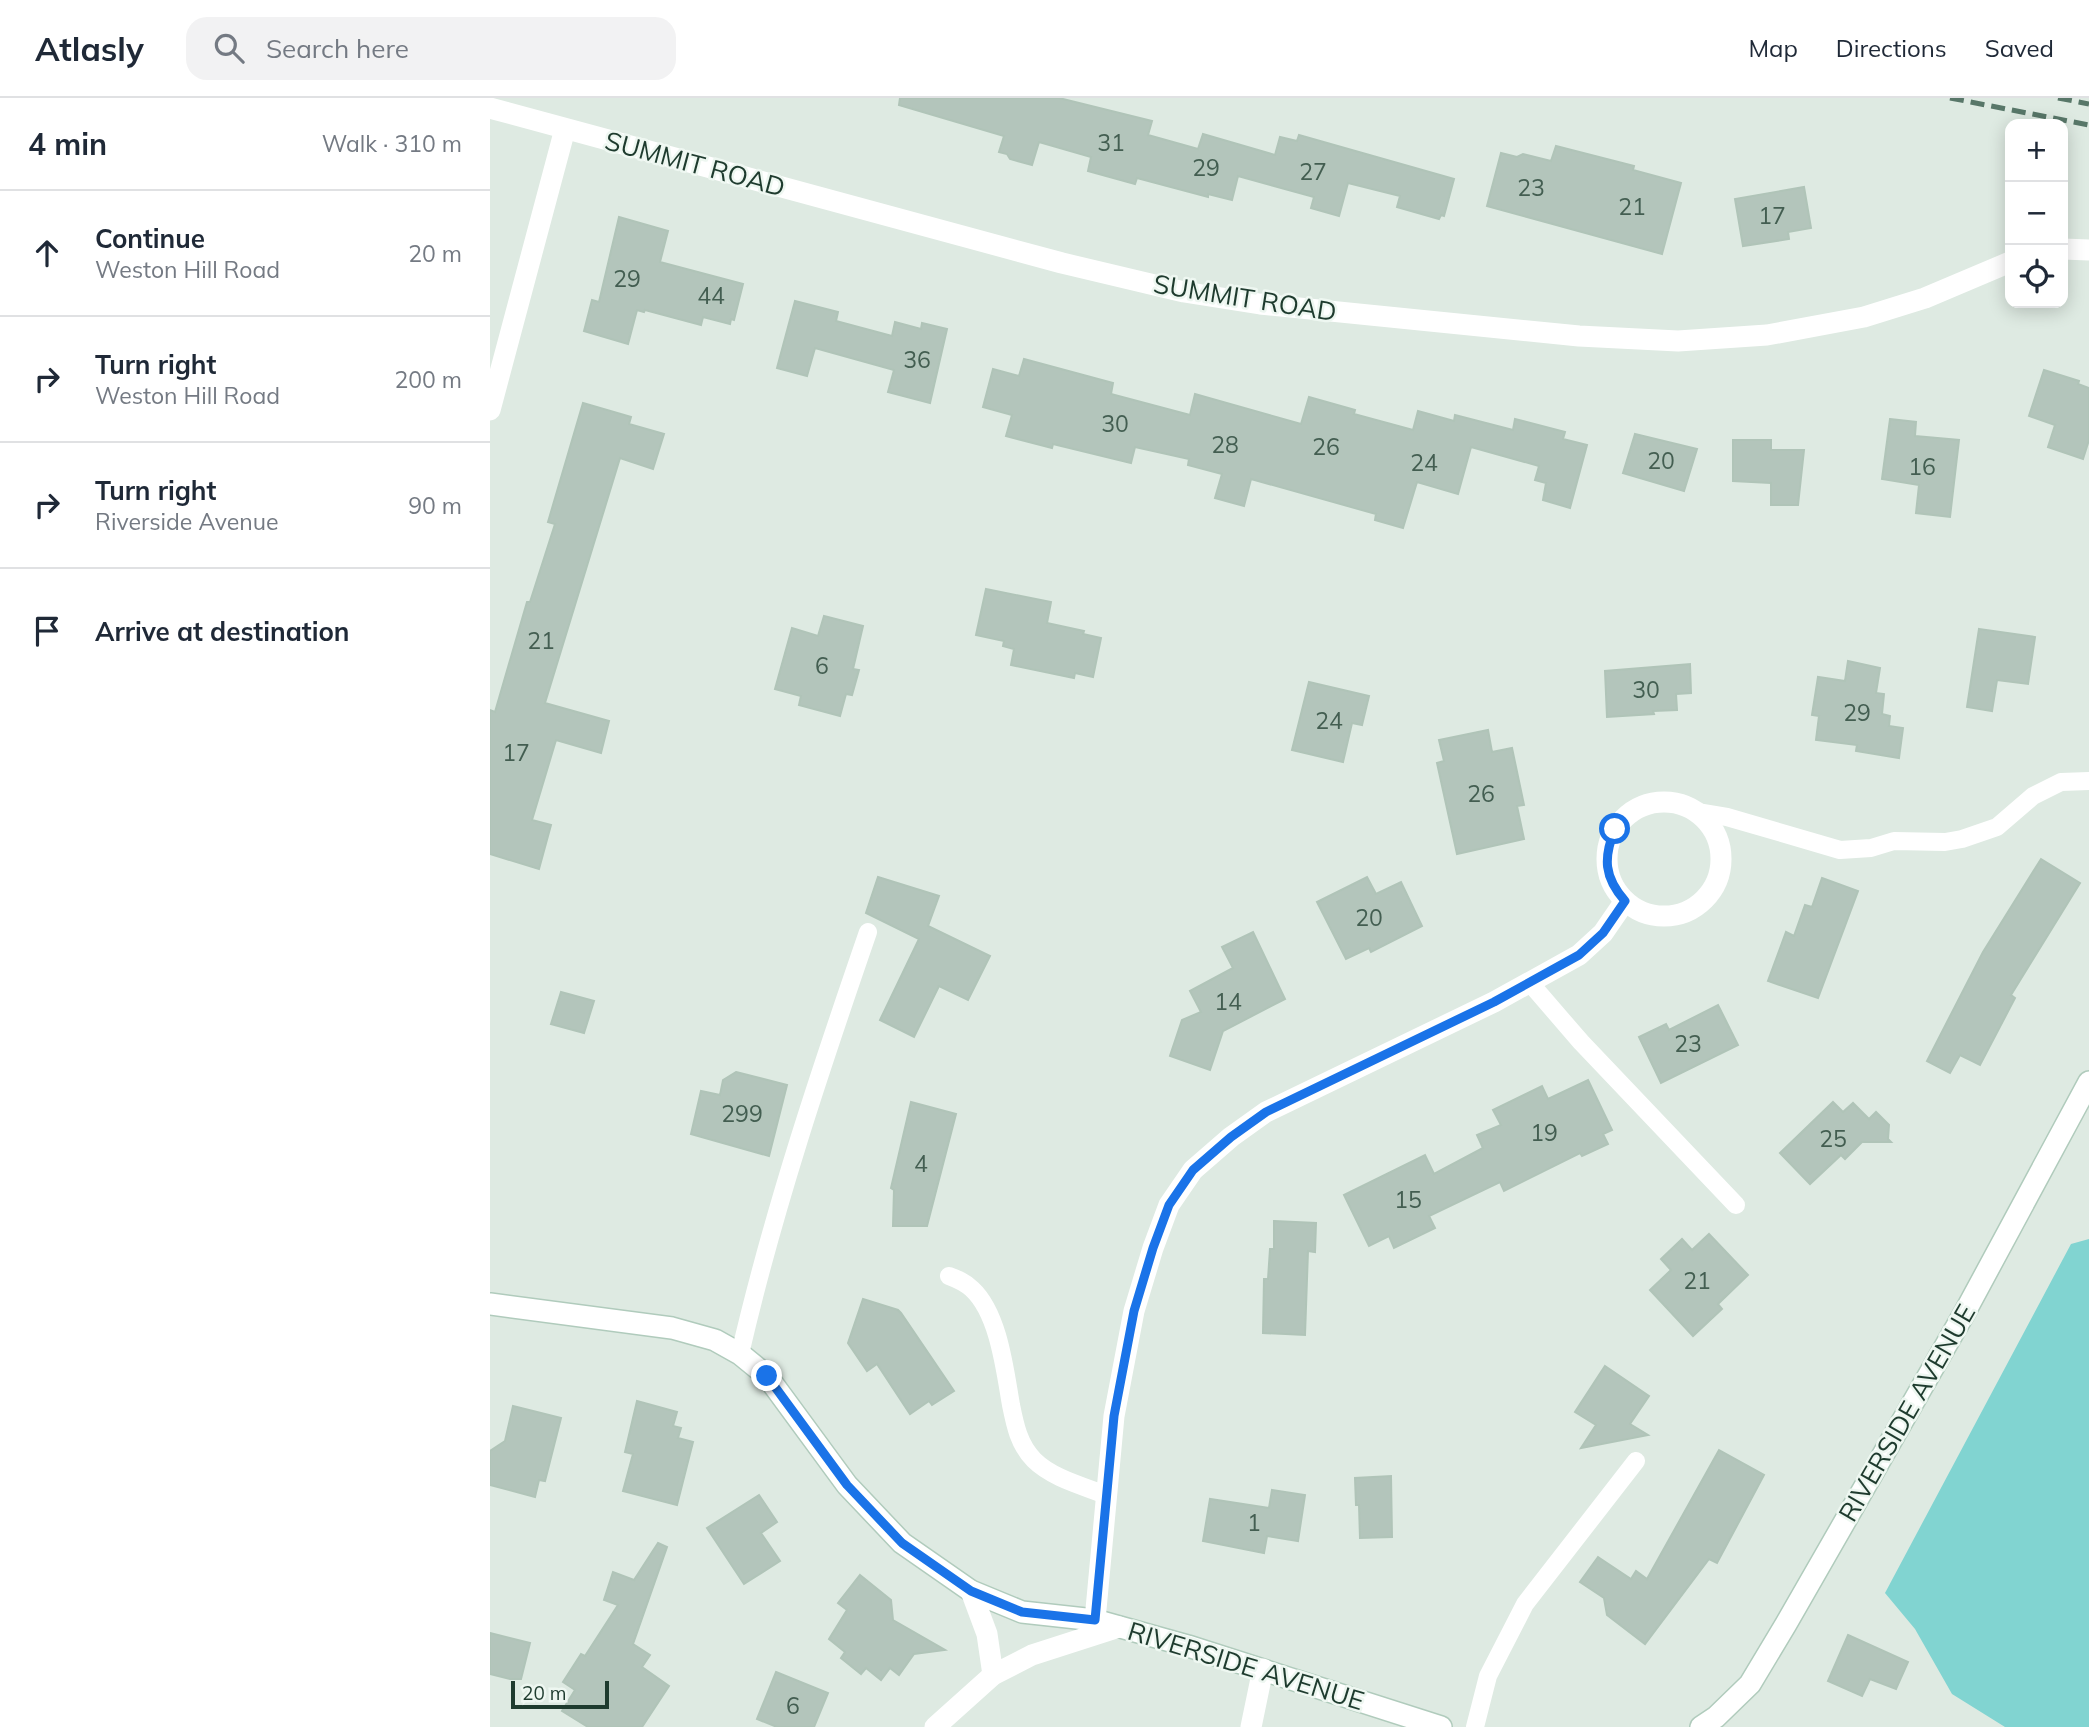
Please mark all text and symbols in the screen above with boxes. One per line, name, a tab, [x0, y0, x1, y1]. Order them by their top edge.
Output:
search box	[186, 17, 676, 80]
text: Atlasly	[35, 28, 144, 69]
icon: search	[210, 29, 248, 67]
text: Search here	[266, 32, 409, 65]
text: Map	[1748, 33, 1798, 63]
text: Directions	[1836, 33, 1947, 63]
text: Saved	[1985, 33, 2054, 63]
map controls	[2005, 119, 2068, 308]
button: +	[2005, 119, 2068, 182]
street label: SUMMIT ROAD	[601, 124, 789, 203]
text: 4 min	[28, 125, 107, 163]
house number: 31	[1097, 128, 1125, 157]
text: Walk · 310 m	[322, 129, 462, 158]
house number: 29	[1192, 153, 1220, 182]
house number: 27	[1299, 157, 1327, 186]
house number: 23	[1517, 173, 1545, 202]
button: −	[2005, 182, 2068, 245]
house number: 21	[1618, 192, 1646, 221]
house number: 17	[1758, 201, 1786, 230]
text: Continue	[95, 222, 205, 255]
icon: ahead	[28, 234, 66, 272]
text: 20 m	[408, 239, 462, 268]
button: locate	[2005, 245, 2068, 308]
text: Weston Hill Road	[95, 255, 280, 284]
house number: 29	[613, 264, 641, 293]
street label: SUMMIT ROAD	[1151, 267, 1339, 328]
house number: 44	[697, 281, 725, 310]
house number: 36	[903, 345, 931, 374]
text: Turn right	[95, 348, 216, 381]
icon: right	[28, 360, 66, 398]
text: 200 m	[394, 365, 462, 394]
text: Weston Hill Road	[95, 381, 280, 410]
house number: 30	[1101, 409, 1129, 438]
house number: 28	[1211, 430, 1239, 459]
house number: 26	[1312, 432, 1340, 461]
house number: 20	[1647, 446, 1675, 475]
house number: 24	[1410, 448, 1438, 477]
house number: 16	[1908, 452, 1936, 481]
text: Turn right	[95, 474, 216, 507]
icon: right	[28, 486, 66, 524]
text: 90 m	[408, 491, 462, 520]
text: Riverside Avenue	[95, 507, 279, 536]
icon: arrive	[28, 612, 66, 650]
text: Arrive at destination	[95, 615, 350, 648]
house number: 21	[527, 626, 555, 655]
house number: 6	[815, 651, 829, 680]
house number: 30	[1632, 675, 1660, 704]
house number: 29	[1843, 698, 1871, 727]
house number: 24	[1315, 706, 1343, 735]
house number: 17	[502, 738, 530, 767]
house number: 26	[1467, 779, 1495, 808]
route start	[1599, 813, 1630, 844]
house number: 20	[1355, 903, 1383, 932]
house number: 14	[1214, 987, 1242, 1016]
house number: 23	[1674, 1029, 1702, 1058]
house number: 299	[721, 1099, 763, 1128]
house number: 19	[1530, 1118, 1558, 1147]
house number: 25	[1819, 1124, 1847, 1153]
house number: 4	[914, 1149, 928, 1178]
house number: 15	[1394, 1185, 1422, 1214]
house number: 21	[1683, 1266, 1711, 1295]
street label: RIVERSIDE AVENUE	[1831, 1298, 1982, 1527]
route end	[751, 1360, 782, 1391]
house number: 1	[1247, 1508, 1261, 1537]
street label: RIVERSIDE AVENUE	[1124, 1614, 1368, 1717]
scale bar	[511, 1678, 609, 1710]
text: 20 m	[522, 1681, 566, 1705]
house number: 6	[786, 1691, 800, 1720]

